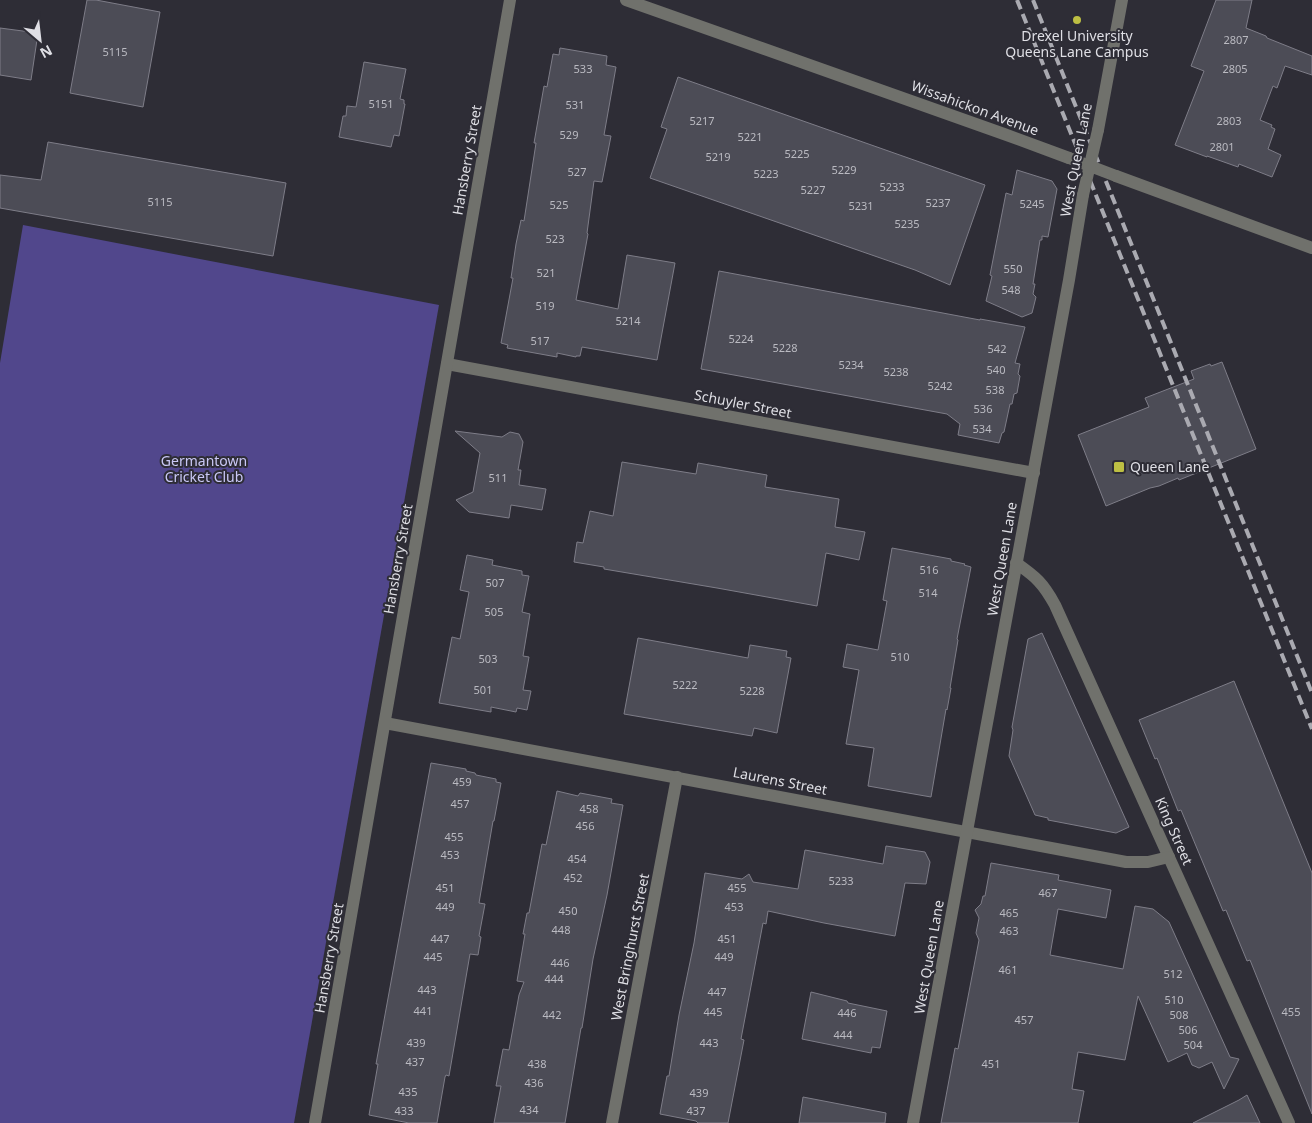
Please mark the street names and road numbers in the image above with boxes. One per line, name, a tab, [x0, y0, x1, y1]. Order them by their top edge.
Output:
street label: Wissahickon Avenue	[909, 76, 1042, 139]
street label: West Queen Lane	[1055, 101, 1096, 218]
street label: Hansberry Street	[447, 103, 486, 216]
street label: Schuyler Street	[693, 385, 793, 422]
street label: West Queen Lane	[982, 500, 1021, 617]
street label: Hansberry Street	[378, 502, 417, 615]
street label: Laurens Street	[731, 762, 829, 799]
street label: King Street	[1151, 794, 1198, 868]
street label: West Bringhurst Street	[606, 872, 653, 1022]
street label: West Queen Lane	[909, 898, 948, 1015]
street label: Hansberry Street	[309, 901, 348, 1014]

